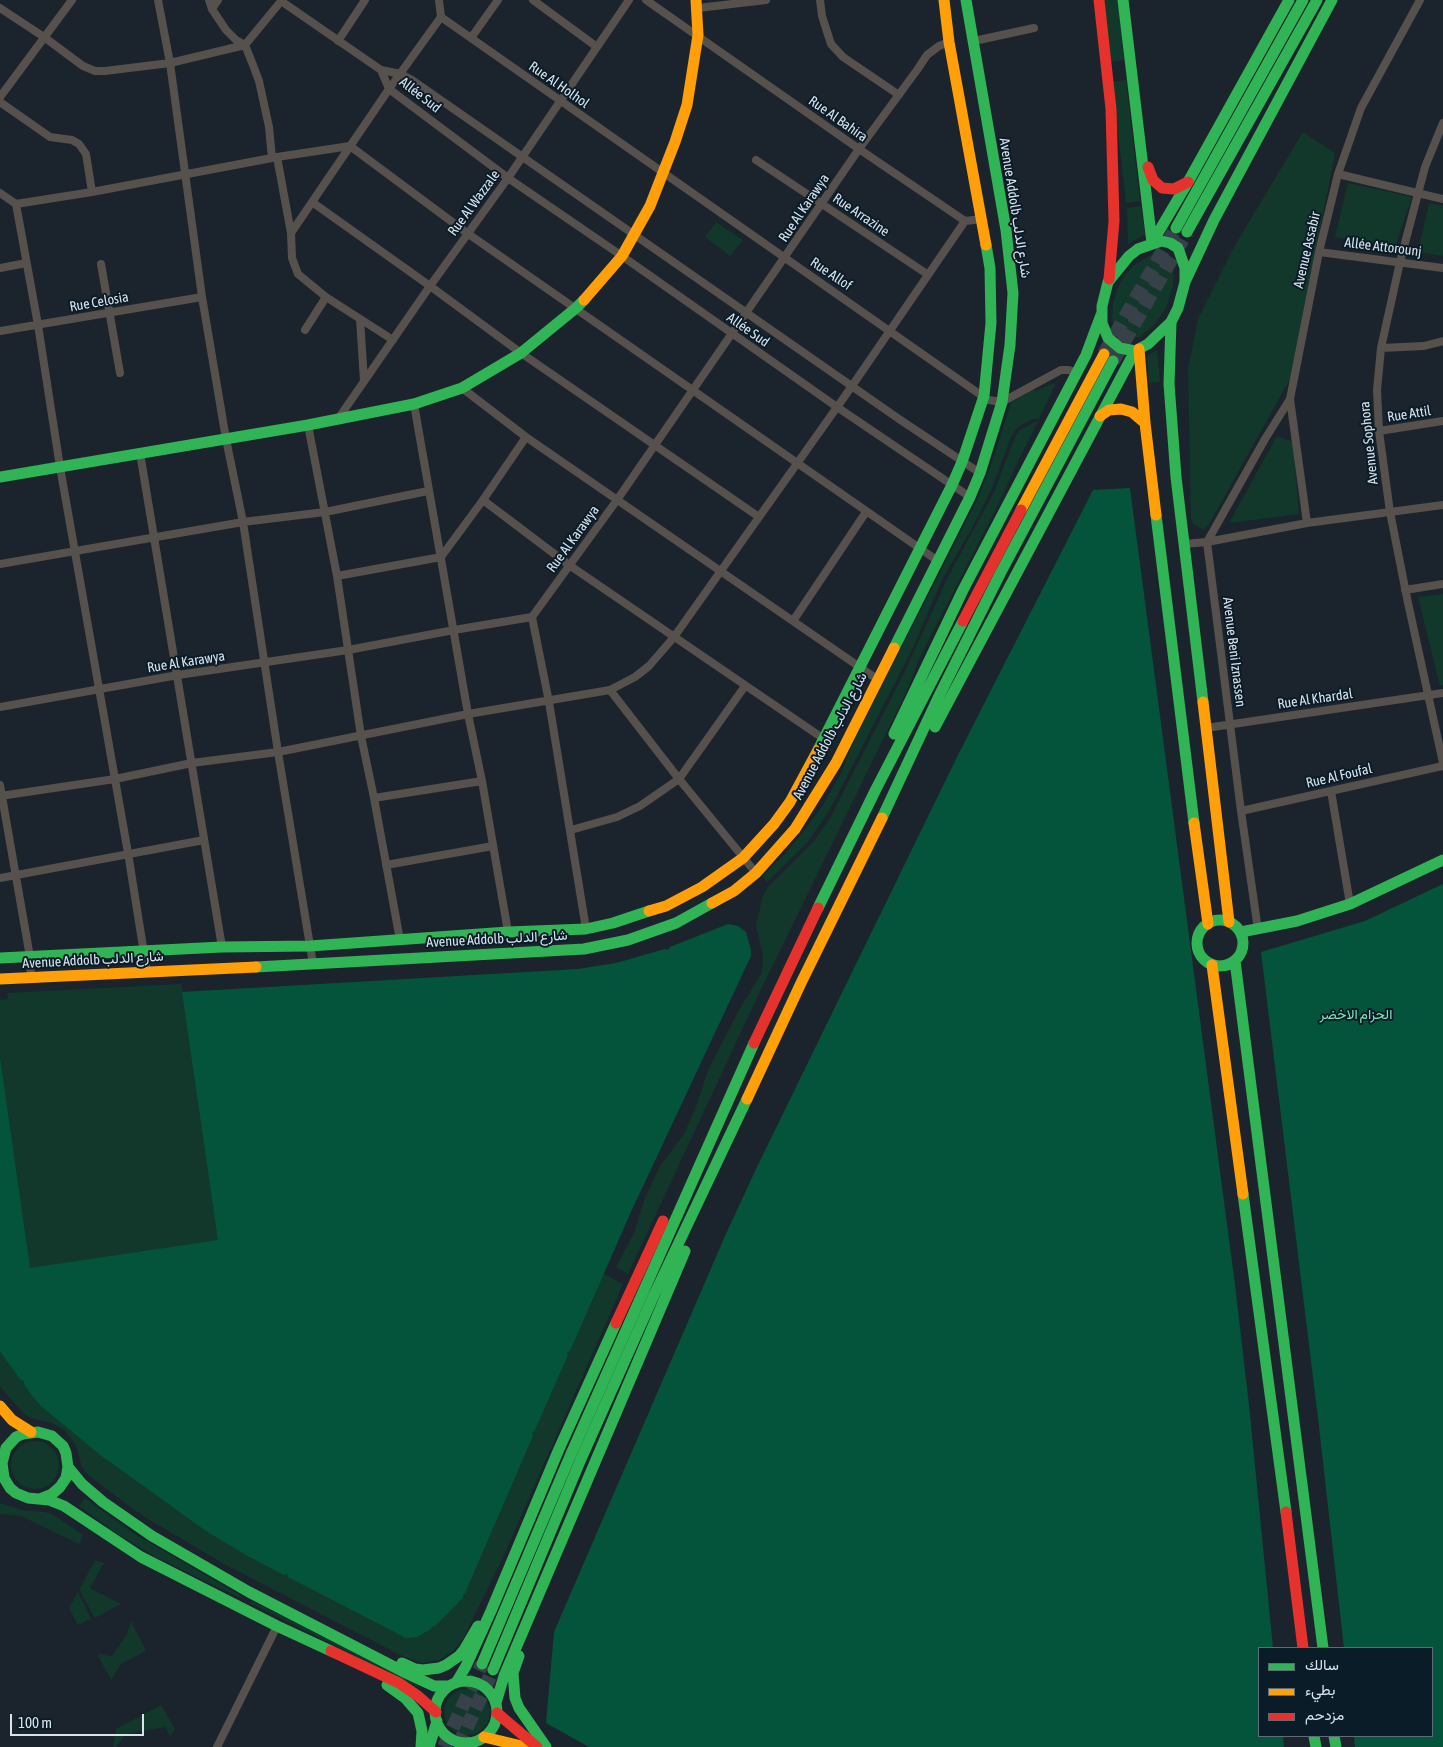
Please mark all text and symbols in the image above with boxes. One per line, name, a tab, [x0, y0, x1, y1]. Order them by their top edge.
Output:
street label: Rue Al Holhol	[526, 58, 592, 112]
street label: Allée Sud	[396, 74, 444, 116]
street label: Rue Al Bahira	[805, 93, 871, 145]
street label: Avenue Addolb شارع الدلب	[996, 137, 1034, 279]
street label: Rue Al Wazzale	[444, 167, 504, 239]
street label: Rue Al Karawya	[775, 171, 833, 245]
street label: Rue Arrazine	[829, 190, 893, 240]
street label: Avenue Assabir	[1290, 210, 1324, 290]
street label: Allée Attorounj	[1343, 234, 1423, 260]
street label: Rue Allof	[807, 254, 855, 294]
street label: Rue Celosia	[68, 289, 130, 315]
street label: Allée Sud	[724, 309, 772, 351]
street label: Avenue Sophora	[1356, 401, 1382, 485]
street label: Rue Attil	[1386, 402, 1432, 426]
street label: Rue Al Karawya	[543, 502, 603, 576]
street label: Avenue Beni Iznassen	[1219, 596, 1249, 708]
street label: Rue Al Karawya	[146, 648, 226, 676]
street label: Avenue Addolb شارع الدلب	[789, 670, 871, 802]
street label: Rue Al Khardal	[1276, 685, 1354, 713]
street label: Rue Al Foufal	[1304, 760, 1374, 792]
street label: Avenue Addolb شارع الدلب	[426, 927, 568, 951]
street label: Avenue Addolb شارع الدلب	[22, 948, 164, 972]
park label: الحزام الاخضر	[1320, 1007, 1392, 1023]
legend	[1258, 1647, 1433, 1737]
text: سالك	[1305, 1656, 1339, 1673]
text: بطيء	[1305, 1681, 1335, 1698]
scale bar	[12, 1704, 146, 1736]
text: مزدحم	[1305, 1706, 1344, 1723]
text: 100 m	[18, 1714, 52, 1731]

